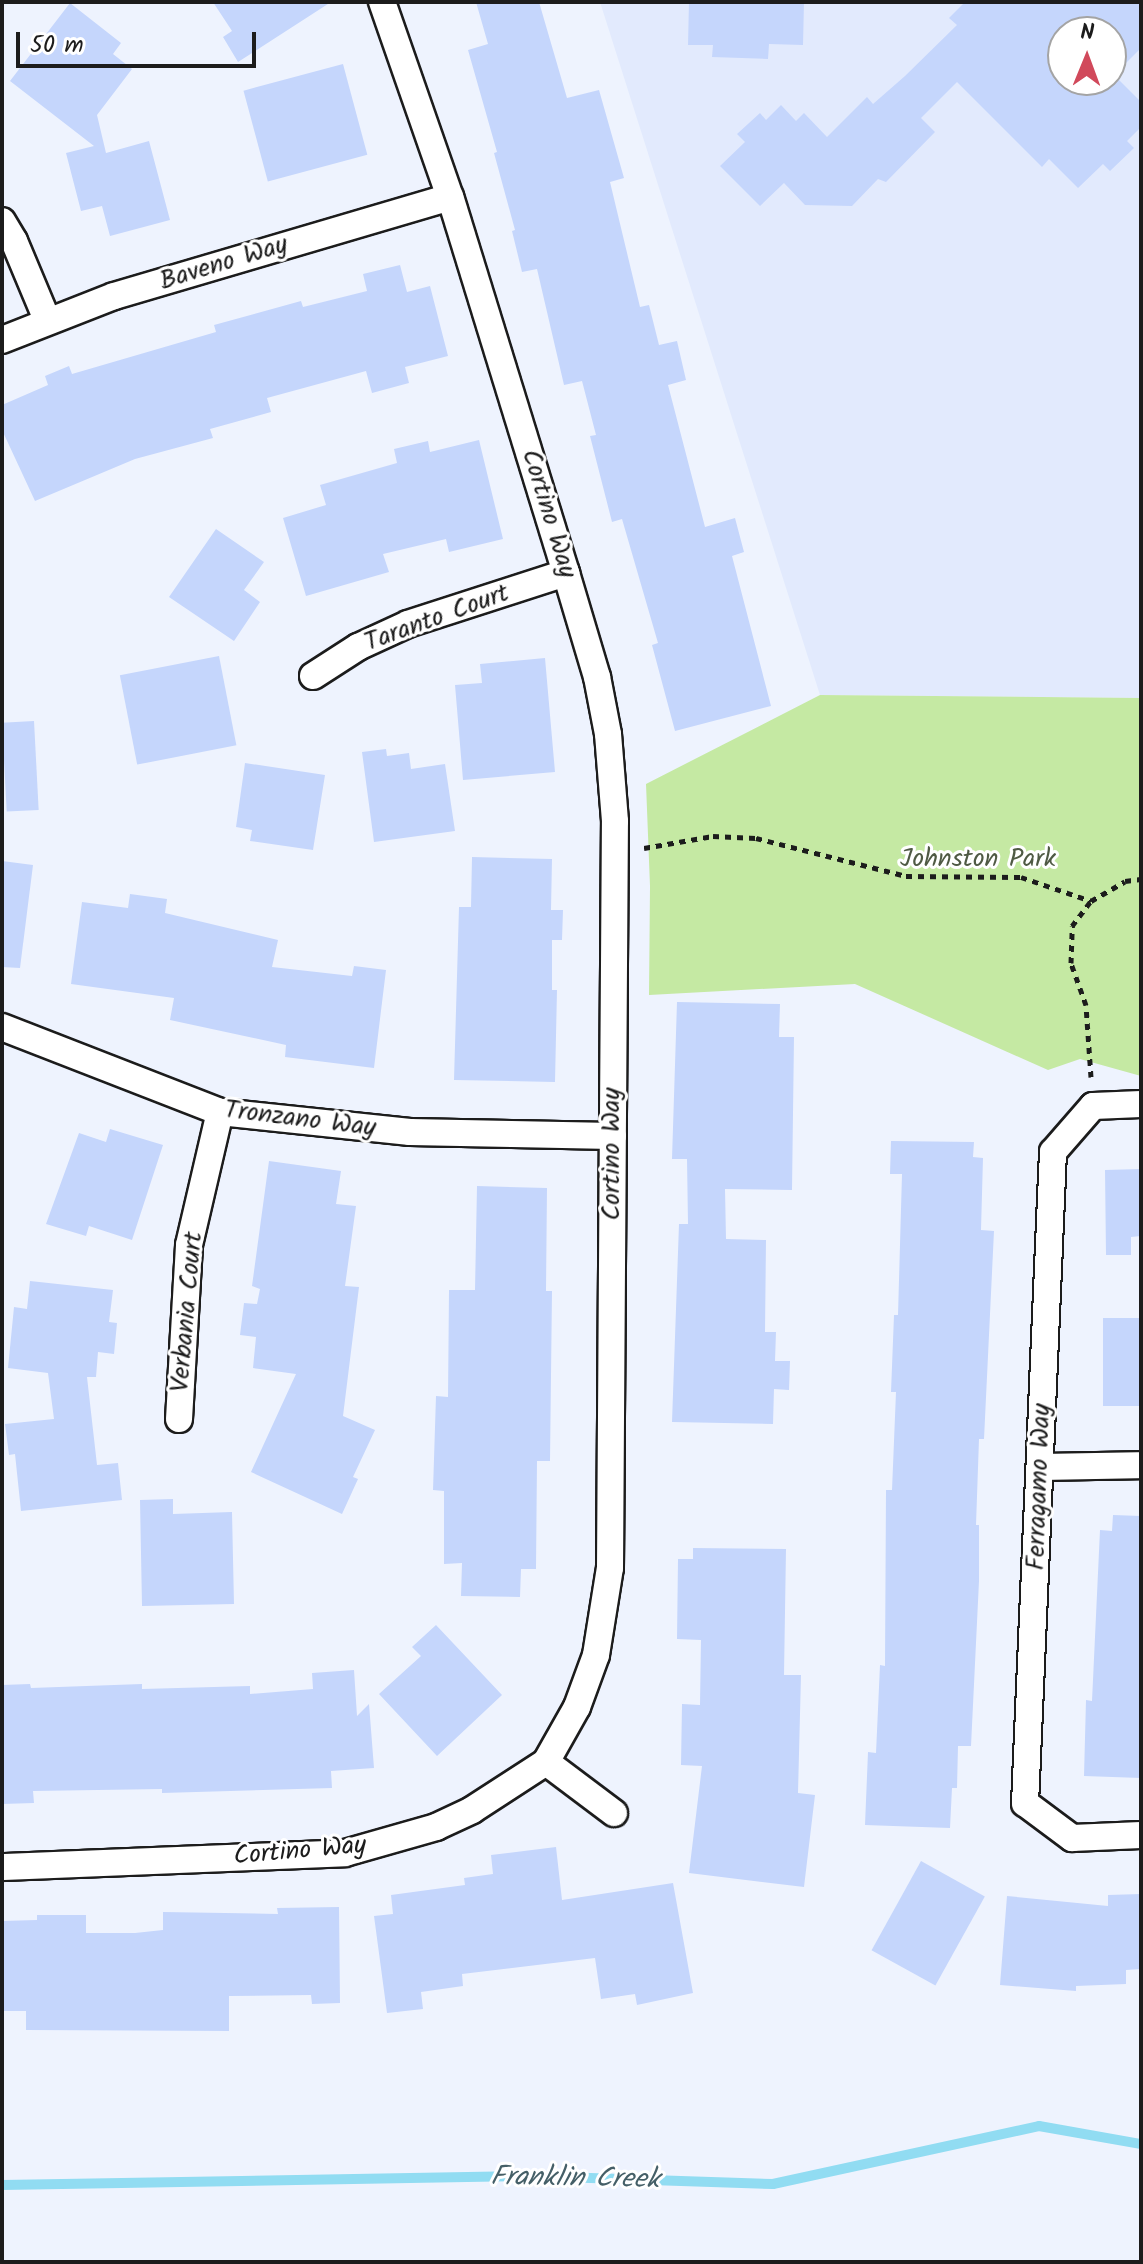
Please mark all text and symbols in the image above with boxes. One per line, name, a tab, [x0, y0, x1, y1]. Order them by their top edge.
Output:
scale bar	[20, 16, 260, 66]
north arrow	[1047, 16, 1127, 96]
text: N	[1080, 16, 1095, 51]
text: 50 m	[30, 26, 84, 65]
street label: Baveno Way	[156, 230, 292, 298]
street label: Cortino Way	[514, 446, 582, 582]
street label: Taranto Court	[360, 578, 514, 660]
park label: Johnston Park	[900, 844, 1056, 876]
street label: Cortino Way	[597, 1088, 629, 1220]
street label: Tronzano Way	[222, 1095, 378, 1145]
street label: Verbania Court	[165, 1230, 211, 1394]
street label: Ferragamo Way	[1021, 1403, 1059, 1571]
street label: Cortino Way	[232, 1831, 368, 1873]
water label: Franklin Creek	[490, 2161, 660, 2197]

